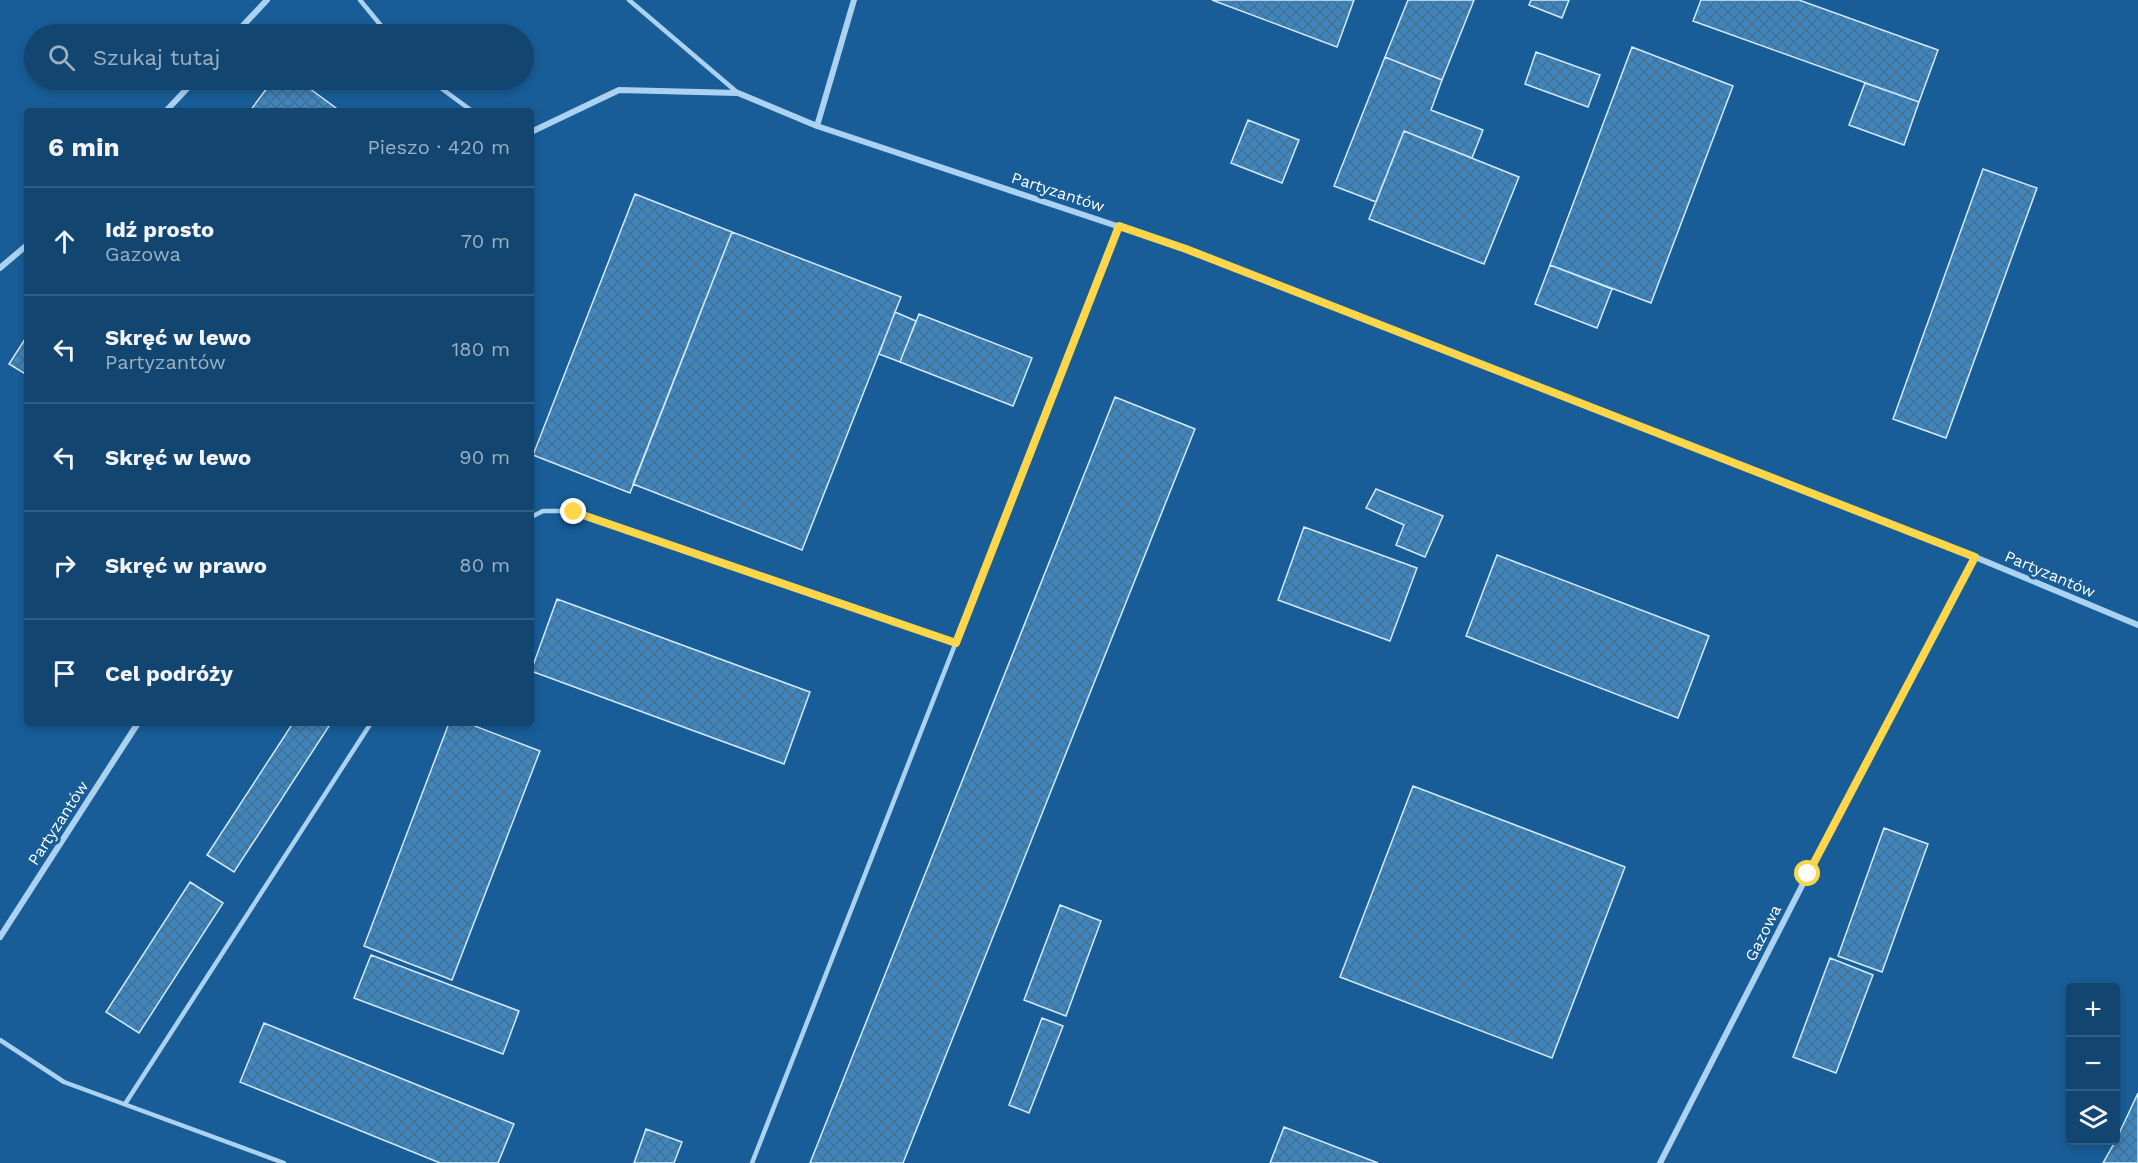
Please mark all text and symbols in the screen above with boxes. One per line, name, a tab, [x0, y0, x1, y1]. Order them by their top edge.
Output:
search box	[24, 24, 534, 90]
icon: search	[45, 41, 78, 74]
text: Szukaj tutaj	[93, 45, 220, 70]
text: 6 min	[48, 132, 120, 162]
text: Pieszo · 420 m	[368, 135, 510, 159]
street label: Partyzantów	[1009, 168, 1107, 216]
text: Idź prosto	[105, 217, 214, 242]
icon: ahead	[48, 225, 81, 258]
text: 70 m	[461, 229, 510, 253]
text: Gazowa	[105, 242, 181, 266]
text: Skręć w lewo	[105, 325, 251, 350]
icon: left	[48, 333, 81, 366]
text: 180 m	[452, 337, 510, 361]
text: Partyzantów	[105, 350, 226, 374]
icon: left	[48, 441, 81, 474]
text: Skręć w lewo	[105, 445, 251, 470]
text: 90 m	[459, 445, 510, 469]
route end	[560, 498, 586, 524]
street label: Partyzantów	[2002, 546, 2098, 602]
icon: right	[48, 549, 81, 582]
text: Skręć w prawo	[105, 553, 267, 578]
text: 80 m	[459, 553, 510, 577]
icon: arrive	[48, 657, 81, 690]
text: Cel podróży	[105, 661, 233, 686]
street label: Partyzantów	[24, 777, 92, 869]
route start	[1794, 860, 1820, 886]
street label: Gazowa	[1741, 902, 1785, 964]
map controls	[2066, 983, 2120, 1145]
button: +	[2066, 983, 2120, 1037]
button: −	[2066, 1037, 2120, 1091]
button: layers	[2066, 1091, 2120, 1145]

